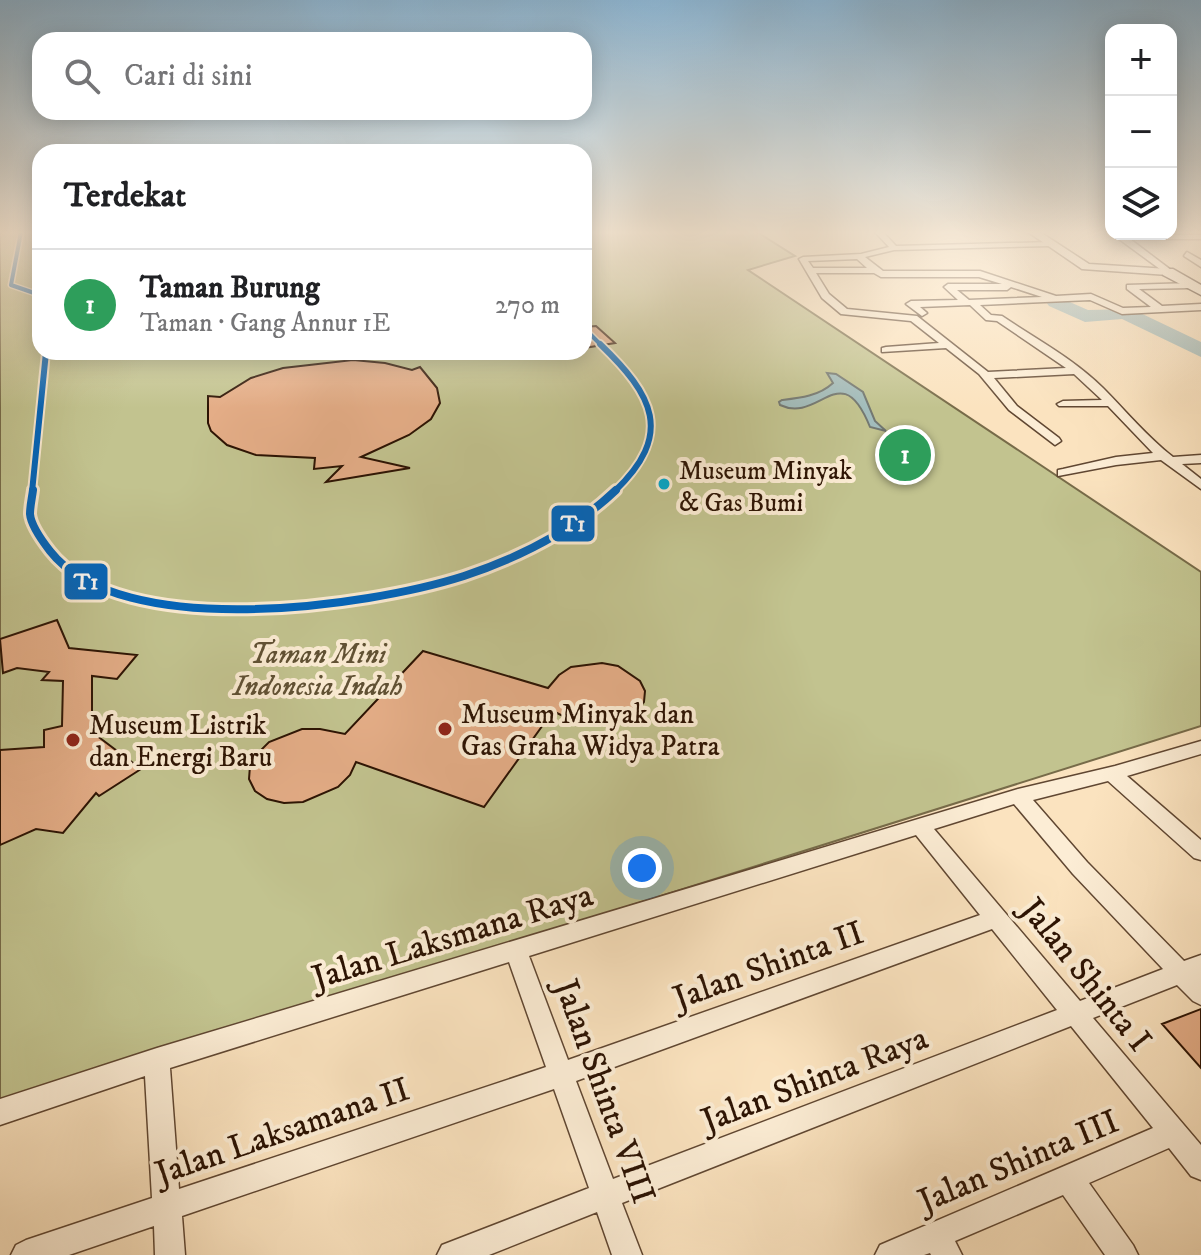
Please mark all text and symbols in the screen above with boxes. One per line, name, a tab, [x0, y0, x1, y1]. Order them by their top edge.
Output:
map controls	[1105, 24, 1177, 240]
button: +	[1105, 24, 1177, 96]
search box	[32, 32, 592, 120]
icon: search	[60, 54, 104, 98]
text: Cari di sini	[124, 58, 252, 95]
button: −	[1105, 96, 1177, 168]
button: layers	[1105, 168, 1177, 240]
text: Terdekat	[64, 175, 186, 217]
text: Taman Burung	[140, 270, 320, 307]
text: 1	[85, 289, 95, 322]
text: 270 m	[495, 289, 560, 322]
text: Taman · Gang Annur 1E	[140, 307, 390, 340]
pin: 1	[879, 425, 931, 485]
place label: Museum Minyak & Gas Bumi	[679, 455, 852, 520]
marker: Museum Minyak & Gas Bumi	[656, 476, 672, 492]
line badge: T1	[550, 504, 596, 543]
text: T1	[560, 511, 585, 538]
line badge: T1	[63, 562, 109, 601]
text: T1	[73, 569, 98, 596]
park label: Taman Mini Indonesia Indah	[231, 637, 403, 704]
place label: Museum Minyak dan Gas Graha Widya Patra	[461, 697, 720, 764]
place label: Museum Listrik dan Energi Baru	[89, 708, 272, 775]
marker: Museum Minyak dan Gas Graha Widya Patra	[436, 720, 454, 738]
marker: Museum Listrik dan Energi Baru	[64, 731, 82, 749]
your location	[622, 848, 662, 888]
street label: Jalan Laksmana Raya	[304, 874, 598, 1000]
street label: Jalan Shinta I	[1009, 888, 1160, 1061]
street label: Jalan Shinta II	[665, 912, 870, 1021]
street label: Jalan Shinta VIII	[543, 971, 664, 1209]
street label: Jalan Shinta Raya	[693, 1017, 934, 1143]
street label: Jalan Laksamana II	[147, 1069, 415, 1196]
street label: Jalan Shinta III	[909, 1101, 1125, 1224]

